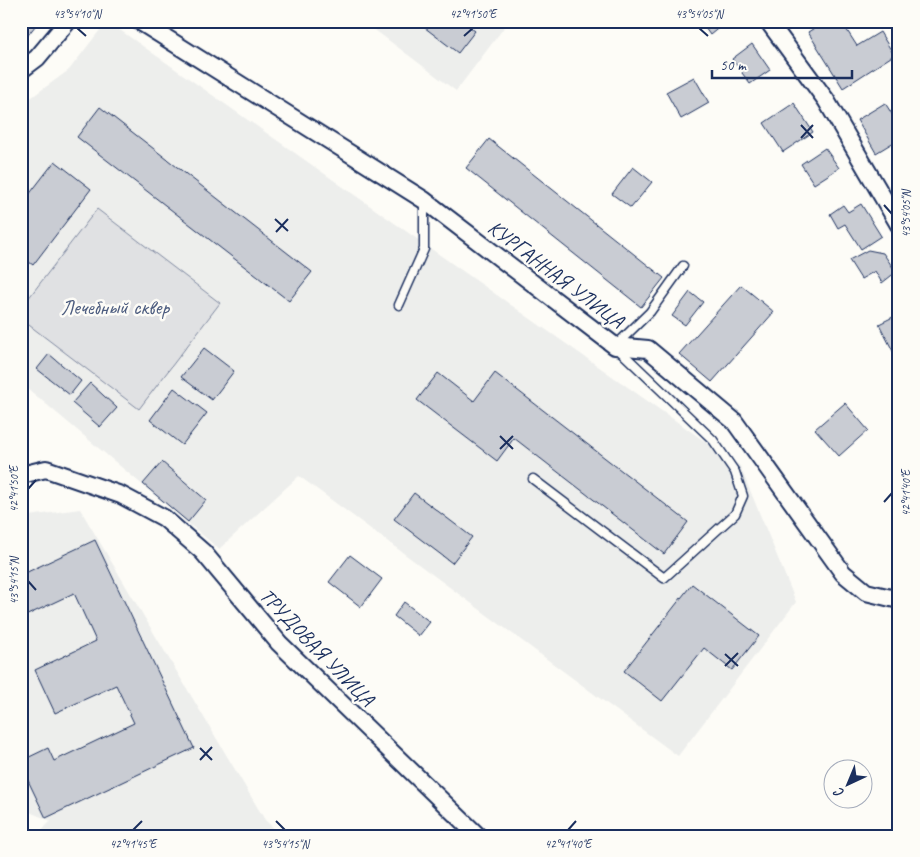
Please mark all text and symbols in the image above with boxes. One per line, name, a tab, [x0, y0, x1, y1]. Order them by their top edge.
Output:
text: 43°54'10"N	[53, 6, 102, 22]
text: 42°41'50"E	[450, 6, 498, 22]
text: 43°54'05"N	[675, 6, 724, 22]
scale bar	[712, 48, 852, 80]
text: 50 m	[720, 56, 747, 75]
text: 43°54'05"N	[898, 189, 914, 238]
street label: КУРГАННАЯ УЛИЦА	[483, 214, 630, 335]
park label: Лечебный сквер	[61, 294, 170, 320]
text: 42°41'50"E	[6, 464, 22, 512]
text: 42°41'40"E	[898, 468, 914, 516]
text: 43°54'15"N	[6, 556, 22, 605]
street label: ТРУДОВАЯ УЛИЦА	[254, 583, 381, 713]
north arrow	[822, 760, 872, 810]
text: С	[829, 783, 848, 801]
text: 42°41'45"E	[110, 836, 158, 852]
text: 43°54'15"N	[261, 836, 310, 852]
text: 42°41'40"E	[545, 836, 593, 852]

